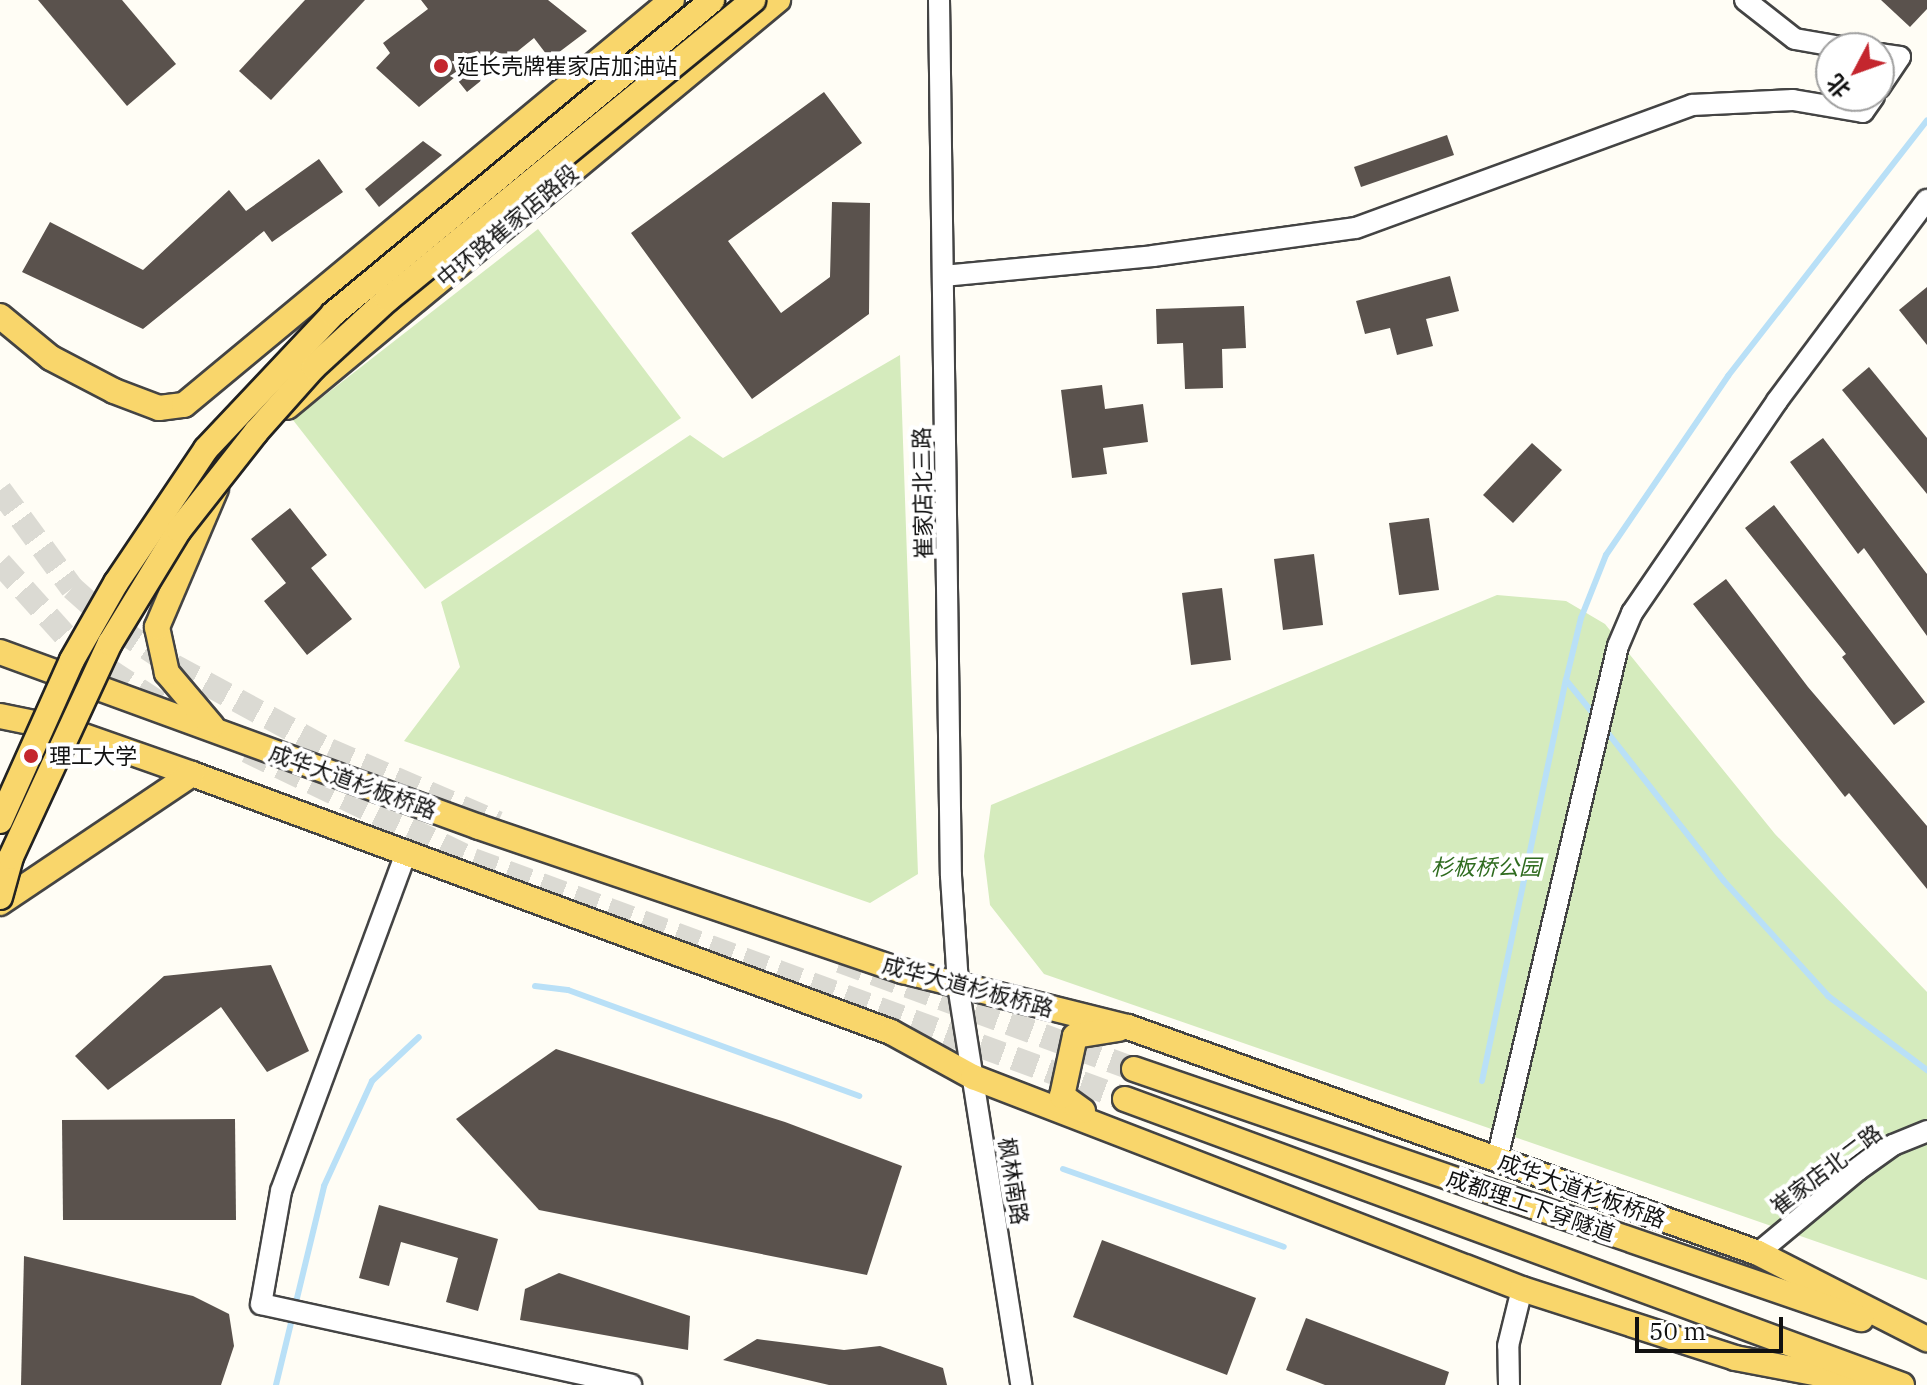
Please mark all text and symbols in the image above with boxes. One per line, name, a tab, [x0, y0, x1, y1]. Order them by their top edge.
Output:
north arrow	[1815, 32, 1895, 112]
place label: 延长壳牌崔家店加油站	[457, 53, 677, 79]
marker: 延长壳牌崔家店加油站	[432, 57, 450, 75]
text: 北	[1820, 69, 1856, 105]
street label: 中环路崔家店路段	[431, 158, 583, 292]
street label: 崔家店北三路	[908, 427, 936, 559]
street label: 成华大道杉板桥路	[266, 738, 440, 824]
place label: 理工大学	[49, 743, 137, 769]
marker: 理工大学	[20, 745, 42, 767]
park label: 杉板桥公园	[1431, 854, 1541, 880]
street label: 成华大道杉板桥路	[880, 950, 1056, 1022]
street label: 崔家店北二路	[1765, 1119, 1887, 1219]
street label: 枫林南路	[994, 1135, 1034, 1227]
street label: 成华大道杉板桥路	[1495, 1147, 1669, 1233]
street label: 成都理工下穿隧道	[1443, 1164, 1619, 1246]
scale bar	[1639, 1301, 1787, 1351]
text: 50 m	[1649, 1315, 1706, 1347]

